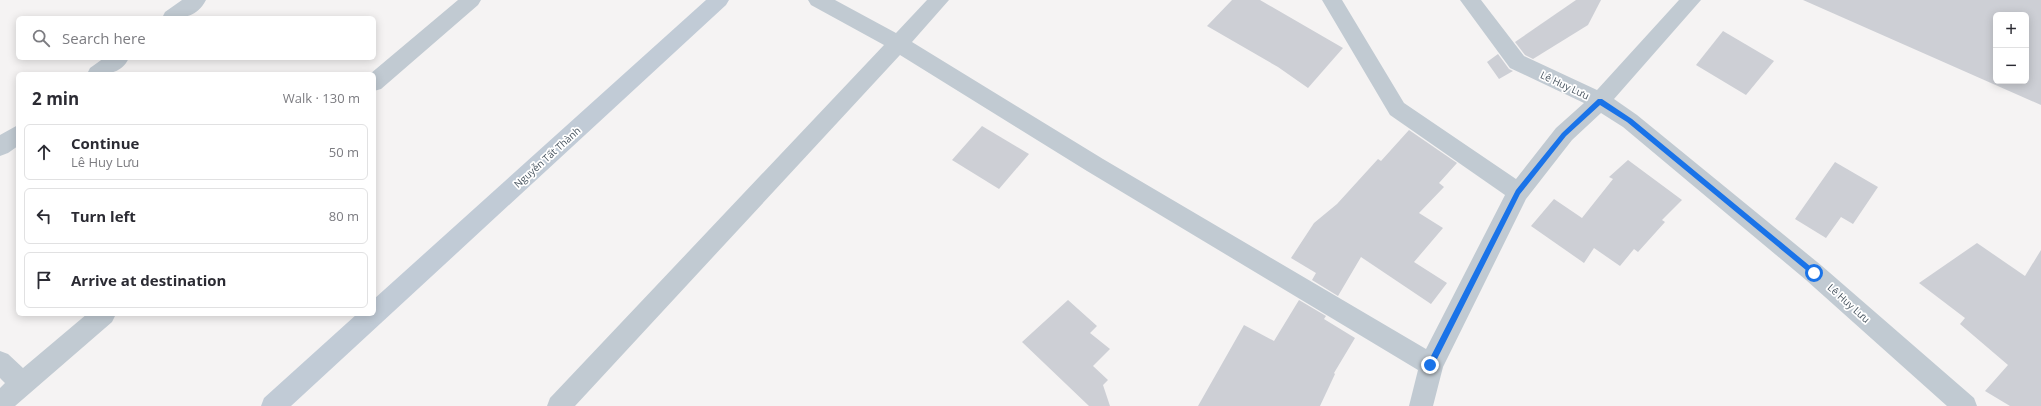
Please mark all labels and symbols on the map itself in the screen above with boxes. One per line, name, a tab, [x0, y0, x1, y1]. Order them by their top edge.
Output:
street label: Lê Huy Lưu	[1538, 68, 1592, 102]
street label: Nguyễn Tất Thành	[511, 123, 583, 191]
route start	[1805, 264, 1823, 282]
street label: Lê Huy Lưu	[1825, 280, 1873, 326]
route end	[1421, 356, 1439, 374]

